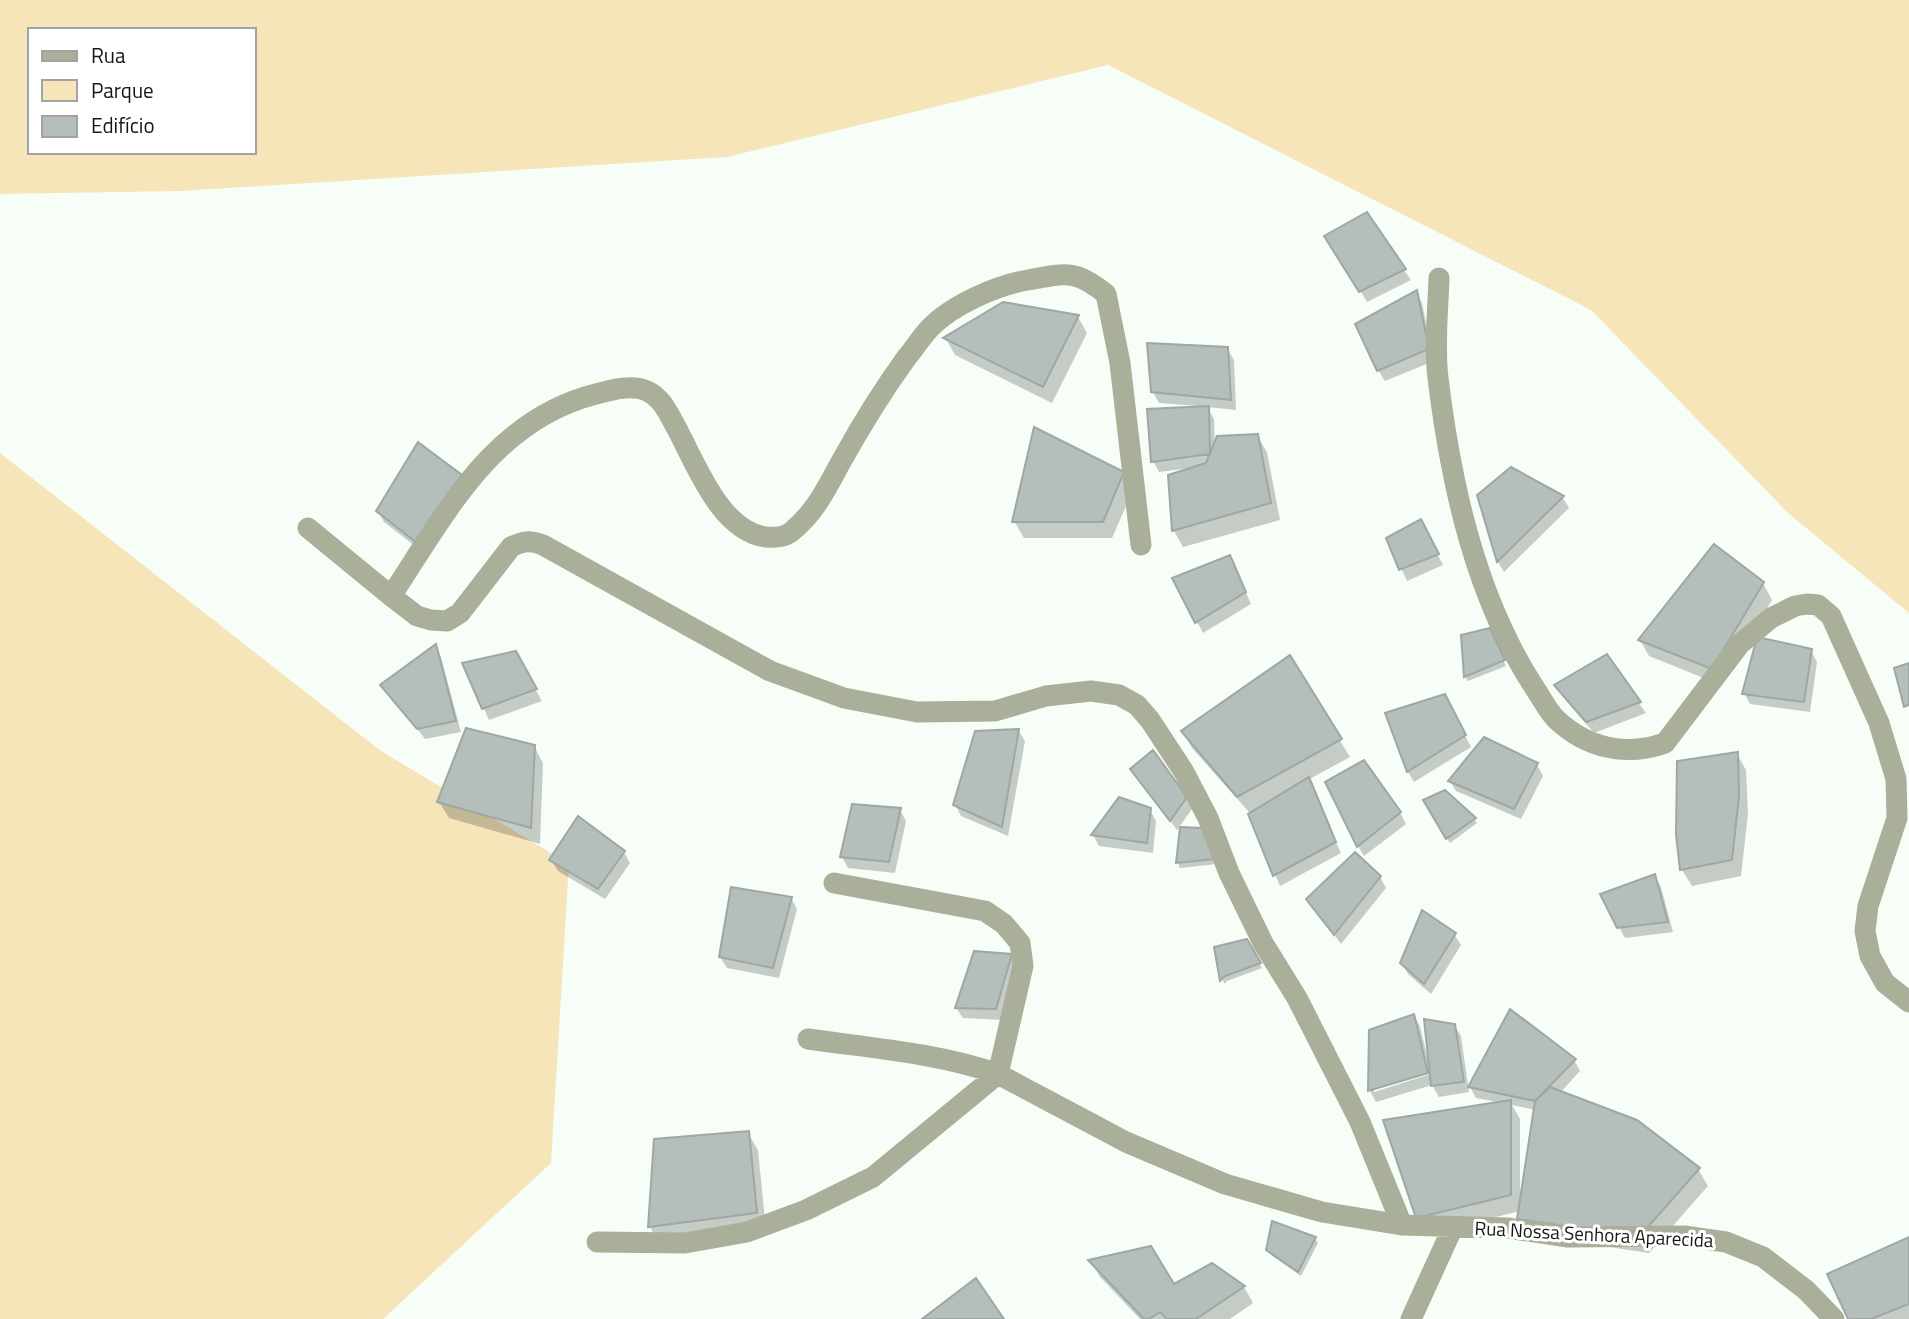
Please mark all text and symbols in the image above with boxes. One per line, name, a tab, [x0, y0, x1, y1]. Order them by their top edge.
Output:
legend	[28, 28, 256, 154]
text: Rua	[91, 39, 126, 71]
text: Parque	[91, 74, 154, 106]
text: Edifício	[91, 109, 155, 141]
street label: Rua Nossa Senhora Aparecida	[1474, 1213, 1715, 1254]

